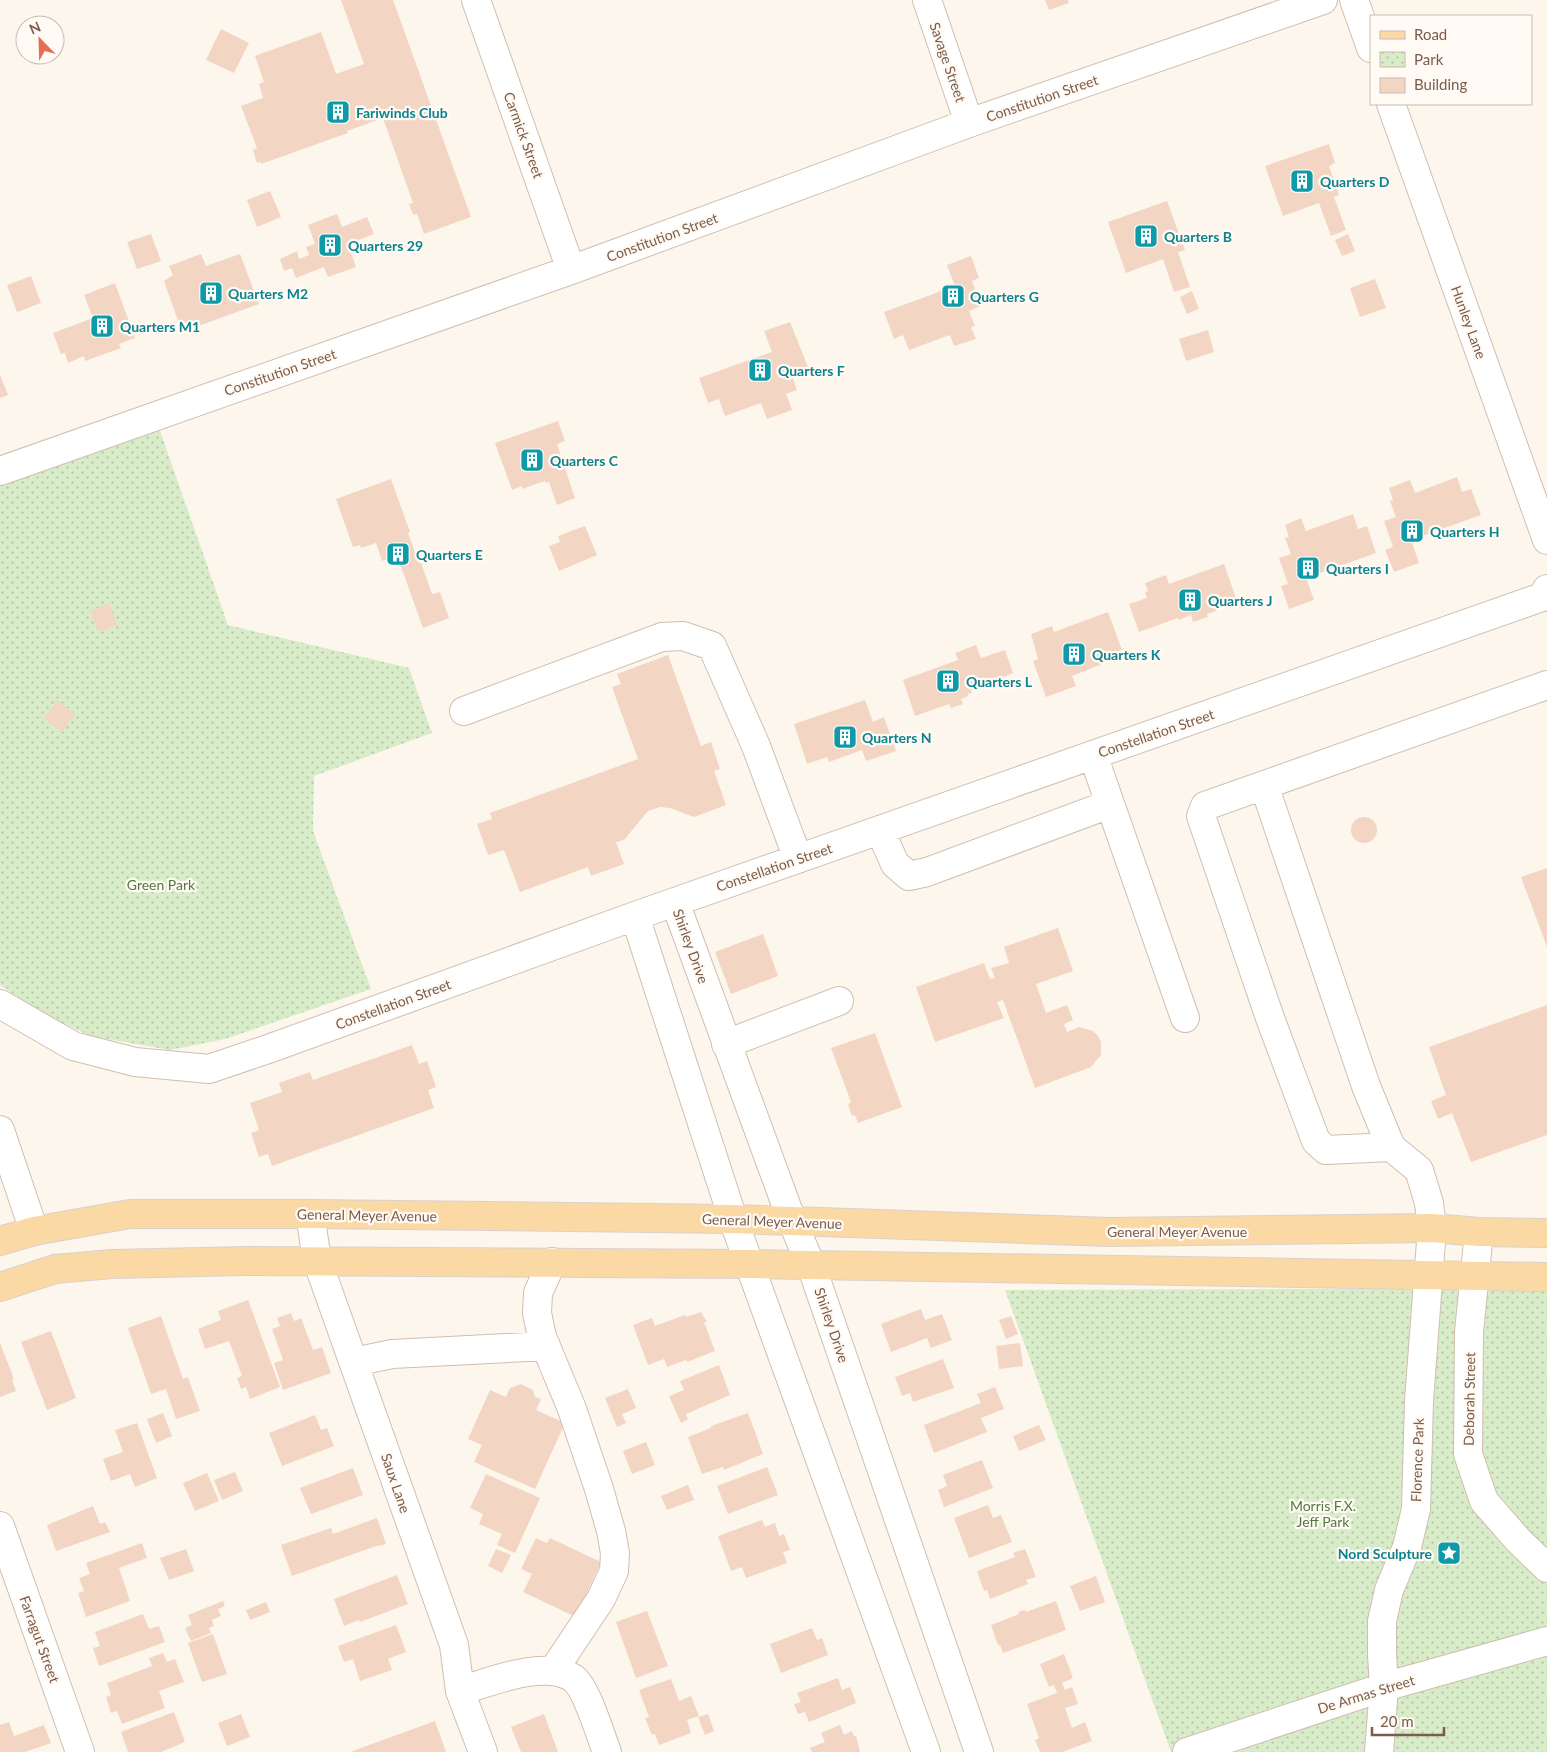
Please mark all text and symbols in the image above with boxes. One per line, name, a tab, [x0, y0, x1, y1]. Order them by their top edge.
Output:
north arrow	[15, 15, 65, 65]
legend	[1370, 15, 1532, 105]
text: N	[26, 18, 43, 38]
street label: Savage Street	[926, 20, 970, 104]
text: Road	[1414, 25, 1447, 43]
text: Park	[1414, 50, 1444, 68]
street label: Constitution Street	[984, 71, 1100, 125]
text: Building	[1414, 75, 1467, 93]
street label: Carmick Street	[501, 90, 547, 180]
building icon: Fariwinds Club	[325, 99, 351, 125]
place label: Fariwinds Club	[356, 104, 448, 121]
building icon: Quarters D	[1289, 168, 1315, 194]
place label: Quarters D	[1320, 173, 1390, 190]
street label: Constitution Street	[604, 209, 720, 265]
building icon: Quarters B	[1133, 223, 1159, 249]
place label: Quarters B	[1164, 228, 1232, 245]
building icon: Quarters 29	[317, 232, 343, 258]
place label: Quarters 29	[348, 237, 423, 254]
building icon: Quarters M2	[198, 280, 224, 306]
building icon: Quarters G	[940, 283, 966, 309]
street label: Hunley Lane	[1448, 283, 1490, 361]
place label: Quarters M2	[228, 285, 308, 302]
place label: Quarters G	[970, 288, 1039, 305]
building icon: Quarters M1	[89, 313, 115, 339]
place label: Quarters M1	[120, 318, 200, 335]
street label: Constitution Street	[222, 345, 338, 399]
building icon: Quarters F	[747, 357, 773, 383]
place label: Quarters F	[778, 362, 845, 379]
building icon: Quarters C	[519, 447, 545, 473]
place label: Quarters C	[550, 452, 619, 469]
building icon: Quarters H	[1399, 518, 1425, 544]
place label: Quarters H	[1430, 523, 1500, 540]
building icon: Quarters E	[385, 541, 411, 567]
place label: Quarters E	[416, 546, 483, 563]
building icon: Quarters I	[1295, 555, 1321, 581]
place label: Quarters I	[1326, 560, 1389, 577]
building icon: Quarters J	[1177, 587, 1203, 613]
place label: Quarters J	[1208, 592, 1272, 609]
building icon: Quarters K	[1061, 641, 1087, 667]
place label: Quarters K	[1092, 646, 1161, 663]
building icon: Quarters L	[935, 668, 961, 694]
place label: Quarters L	[966, 673, 1033, 690]
street label: Constellation Street	[1096, 705, 1216, 761]
building icon: Quarters N	[832, 724, 858, 750]
place label: Quarters N	[862, 729, 932, 746]
street label: Constellation Street	[714, 839, 834, 895]
park label: Green Park	[127, 876, 196, 893]
street label: Shirley Drive	[670, 906, 712, 986]
street label: Constellation Street	[333, 975, 453, 1033]
street label: General Meyer Avenue	[297, 1205, 437, 1225]
street label: General Meyer Avenue	[702, 1210, 842, 1232]
street label: General Meyer Avenue	[1107, 1223, 1247, 1240]
street label: Shirley Drive	[811, 1285, 853, 1365]
street label: Deborah Street	[1460, 1352, 1478, 1446]
street label: Florence Park	[1407, 1417, 1427, 1502]
street label: Saux Lane	[378, 1451, 414, 1515]
park label: Morris F.X. Jeff Park	[1290, 1497, 1356, 1530]
place icon: Nord Sculpture	[1436, 1540, 1462, 1566]
place label: Nord Sculpture	[1338, 1545, 1433, 1562]
street label: Farragut Street	[16, 1593, 64, 1685]
street label: De Armas Street	[1315, 1671, 1417, 1717]
scale bar	[1372, 1704, 1444, 1736]
text: 20 m	[1380, 1712, 1414, 1730]

